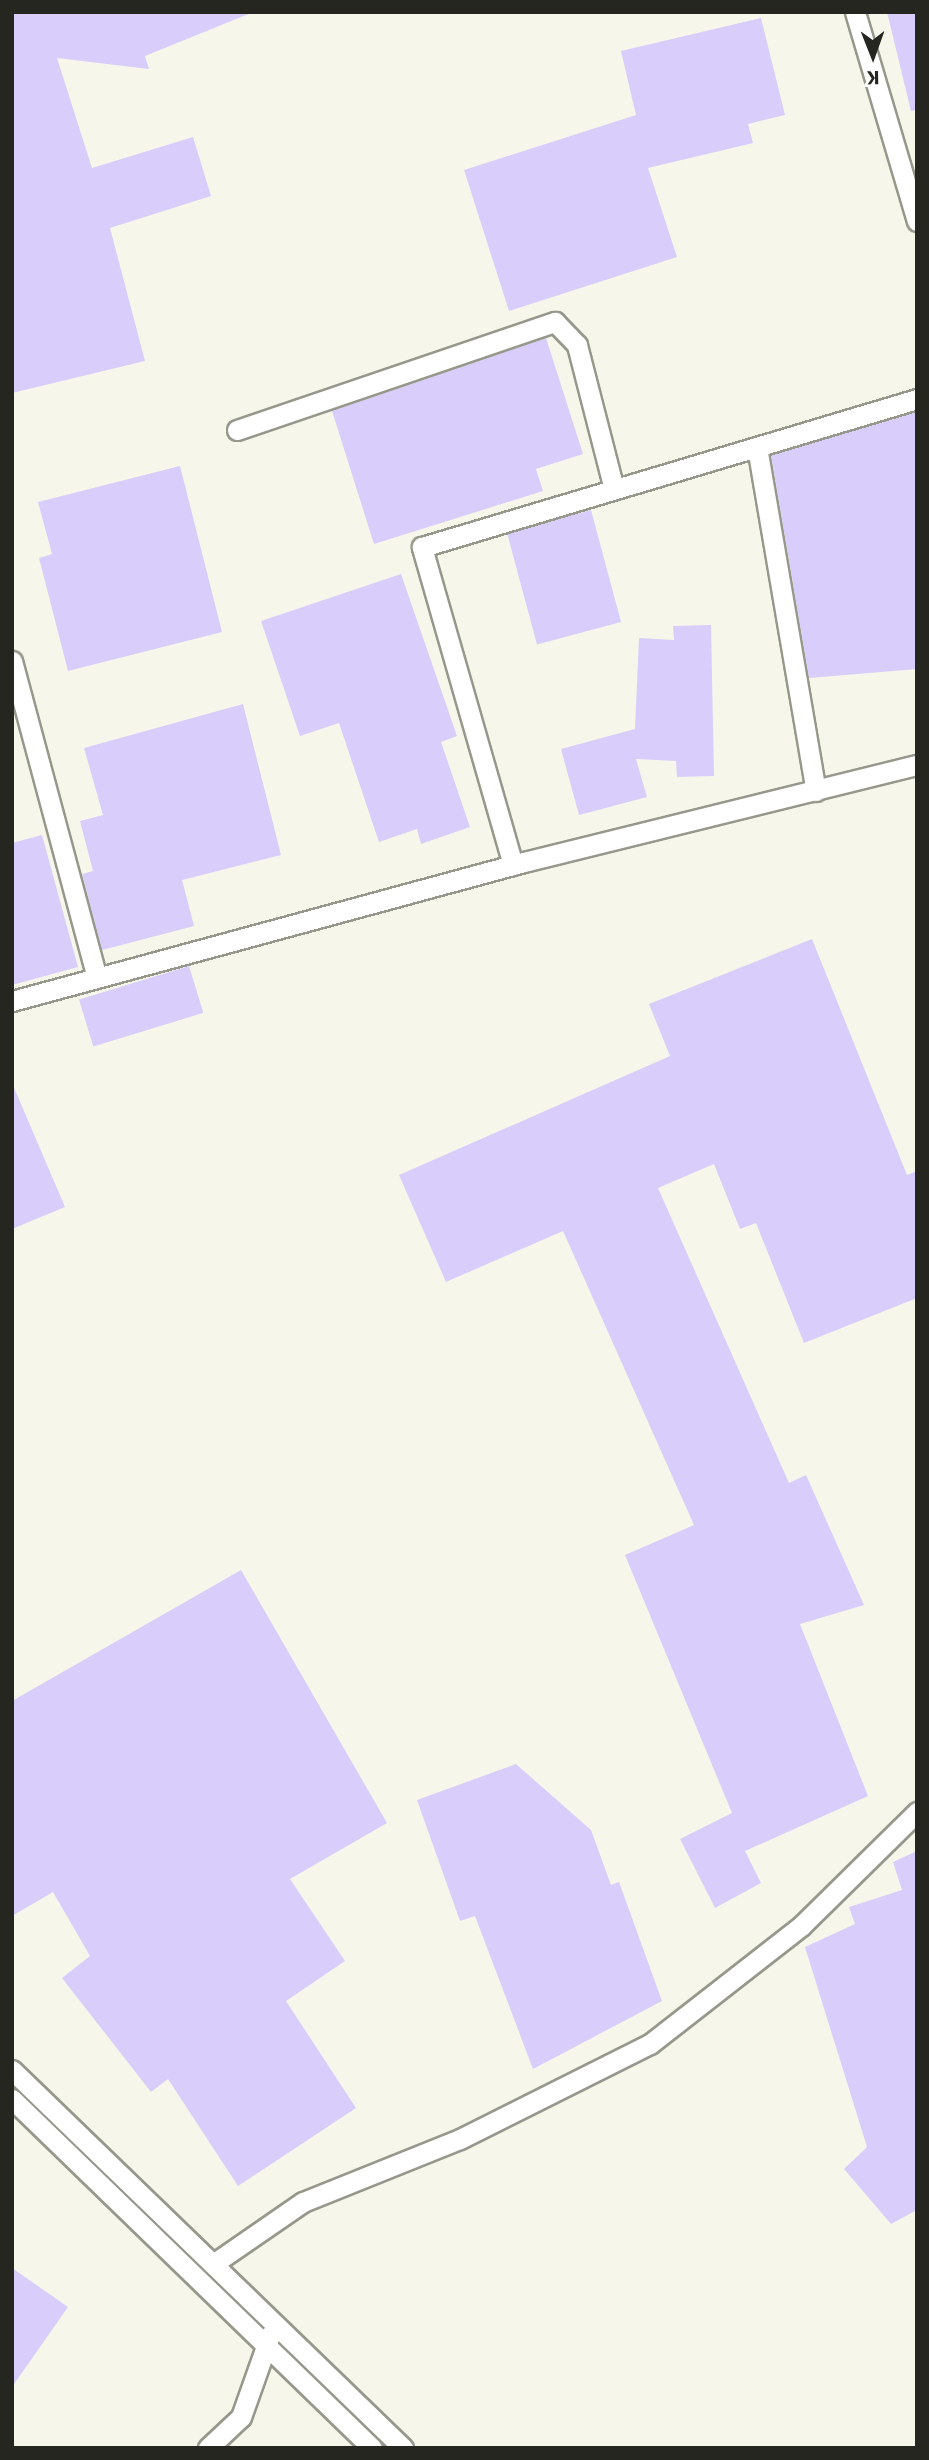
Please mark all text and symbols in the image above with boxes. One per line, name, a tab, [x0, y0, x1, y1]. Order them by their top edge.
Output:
north arrow	[838, 21, 908, 91]
text: K	[867, 66, 880, 89]

